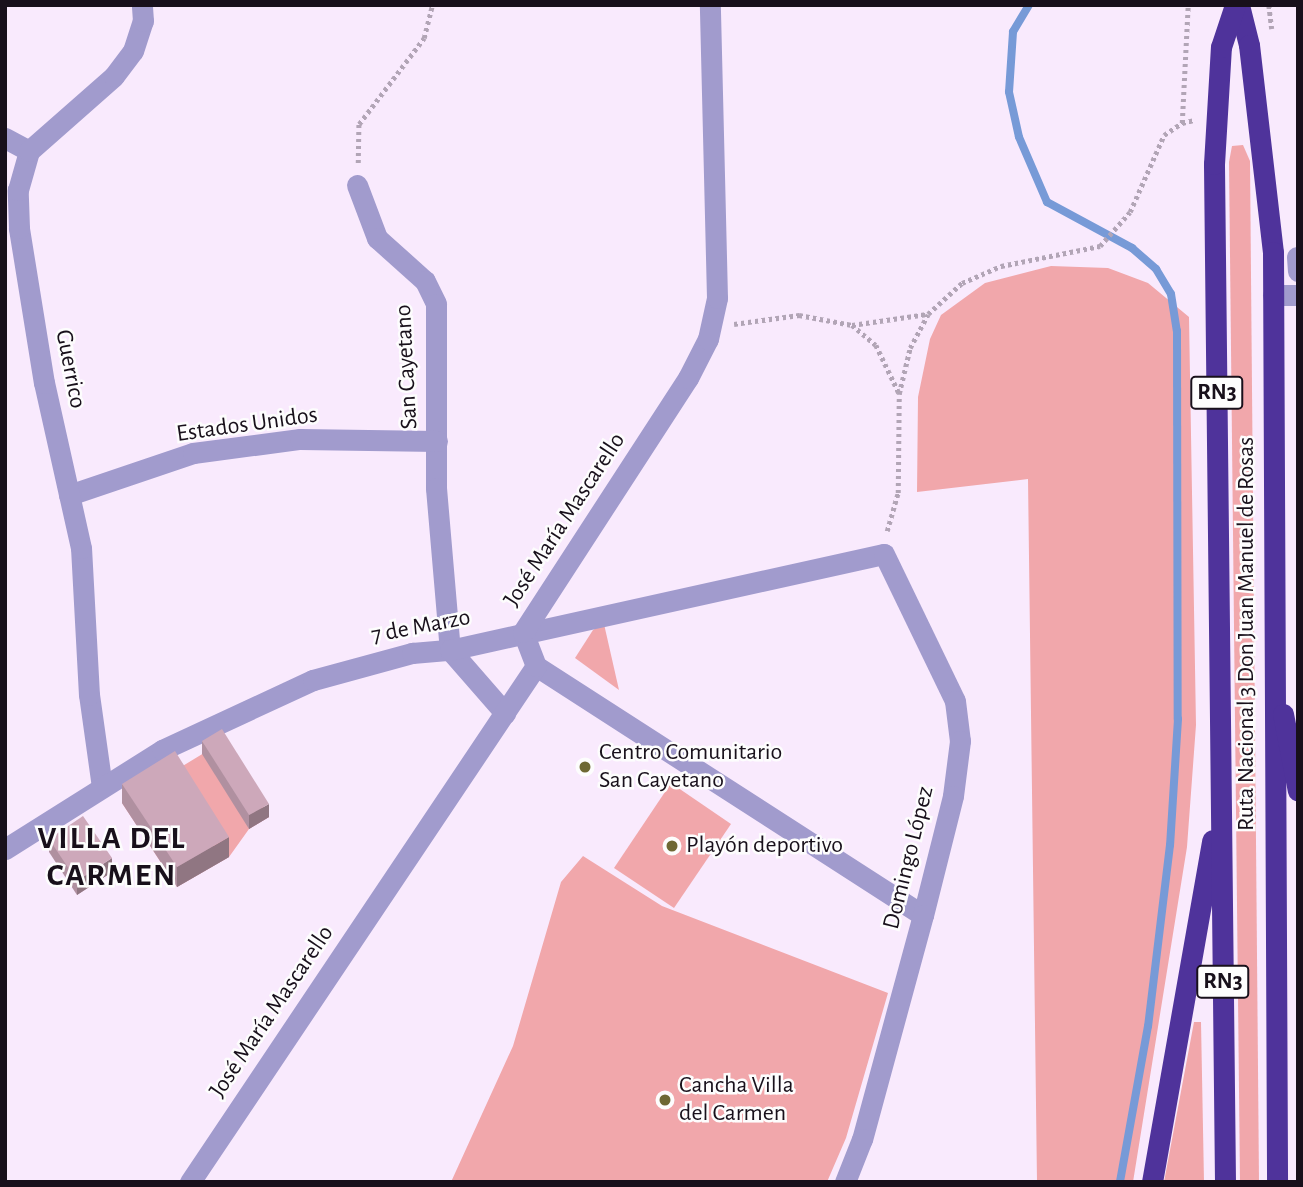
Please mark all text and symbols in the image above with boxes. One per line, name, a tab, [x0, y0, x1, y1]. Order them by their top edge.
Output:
street label: San Cayetano	[389, 304, 425, 430]
street label: Guerrico	[48, 327, 92, 411]
road number: RN3	[1189, 374, 1245, 412]
street label: Estados Unidos	[175, 401, 319, 449]
street label: José María Mascarello	[498, 428, 632, 612]
street label: Ruta Nacional 3 Don Juan Manuel de Rosas	[1233, 437, 1261, 831]
street label: 7 de Marzo	[369, 603, 473, 651]
place label: Centro Comunitario San Cayetano	[599, 739, 782, 795]
marker: Centro Comunitario San Cayetano	[577, 759, 593, 775]
street label: Domingo López	[877, 783, 941, 933]
district label: VILLA DEL CARMEN	[39, 820, 185, 895]
place label: Playón deportivo	[686, 832, 843, 860]
marker: Playón deportivo	[664, 838, 680, 854]
street label: José María Mascarello	[204, 920, 340, 1104]
road number: RN3	[1195, 962, 1251, 1001]
place label: Cancha Villa del Carmen	[679, 1072, 794, 1128]
marker: Cancha Villa del Carmen	[657, 1092, 673, 1108]

